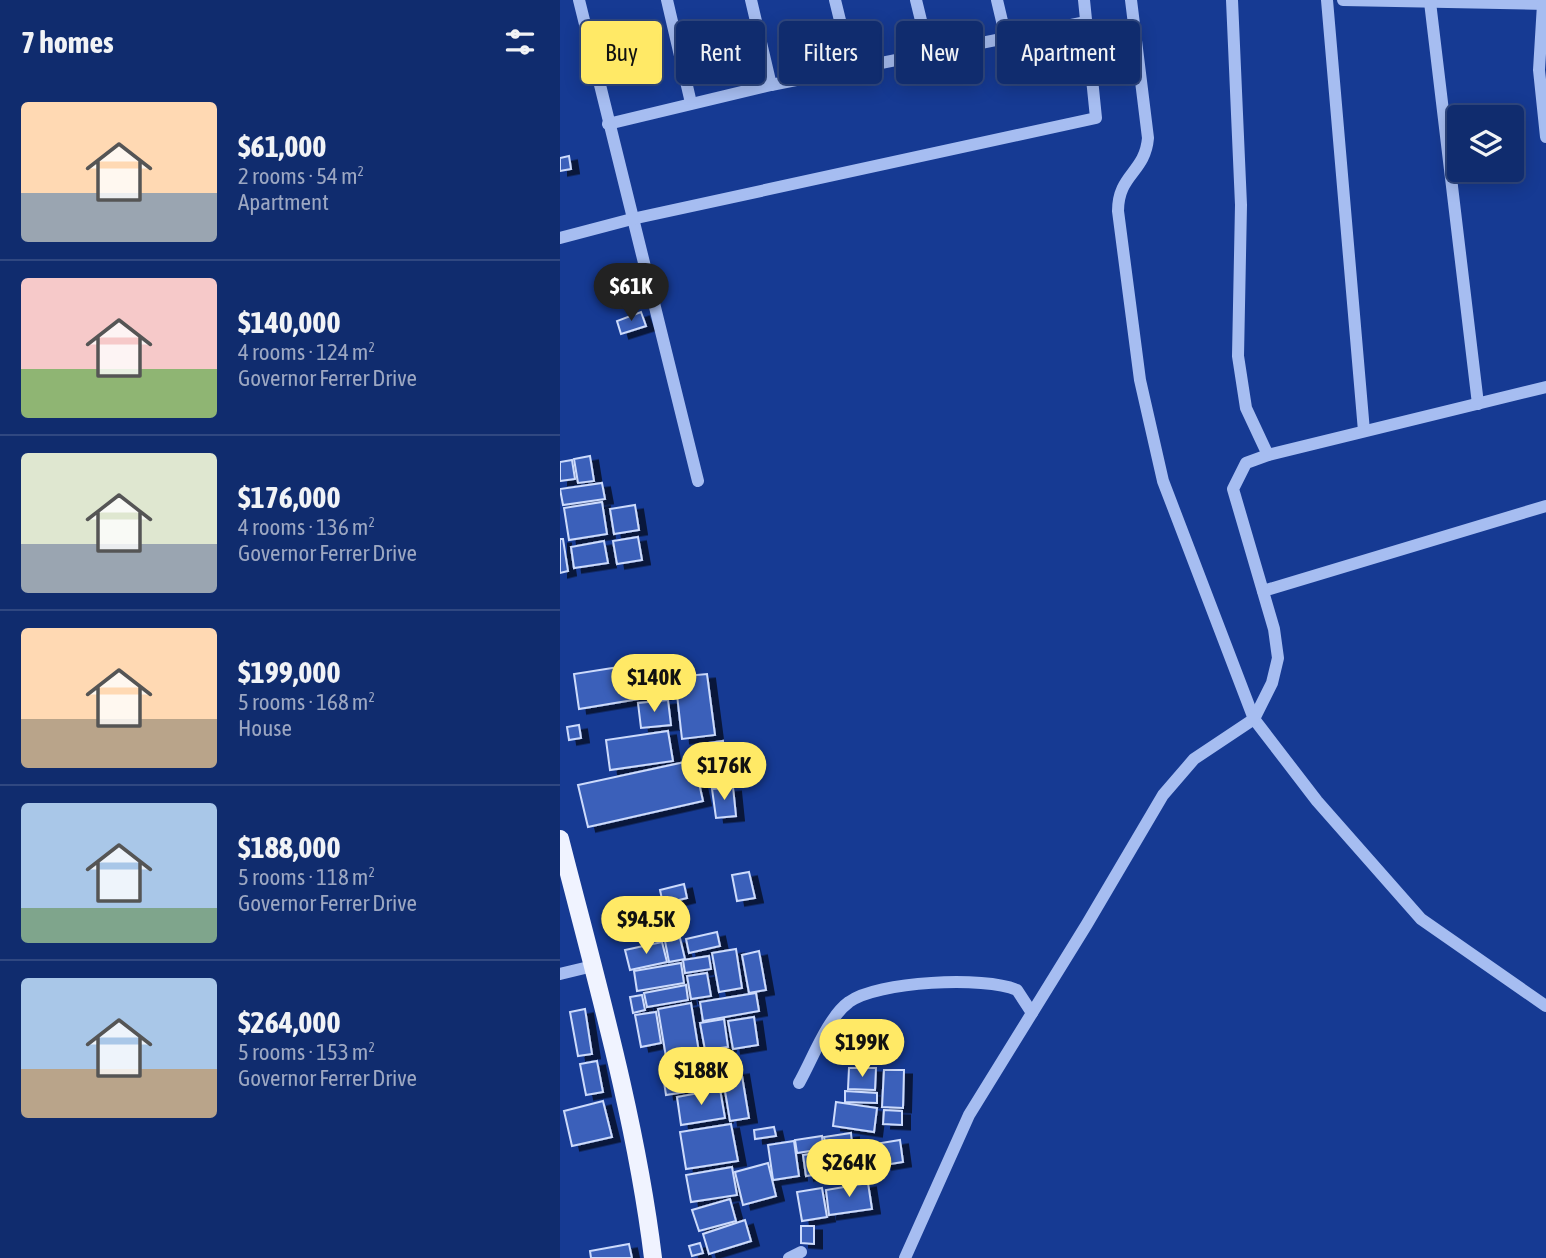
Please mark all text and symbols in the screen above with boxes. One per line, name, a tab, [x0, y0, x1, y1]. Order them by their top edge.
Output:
chip: Buy	[581, 21, 662, 84]
chip: Rent	[676, 21, 765, 84]
chip: Filters	[779, 21, 882, 84]
chip: New	[896, 21, 983, 84]
chip: Apartment	[997, 21, 1140, 84]
icon: filters	[501, 23, 539, 61]
text: 7 homes	[21, 25, 114, 59]
map controls	[1447, 105, 1524, 182]
button: layers	[1447, 105, 1524, 182]
text: $61,000	[238, 129, 326, 163]
icon: home	[77, 130, 161, 214]
text: 2 rooms · 54 m²	[238, 163, 364, 189]
text: Apartment	[238, 189, 329, 215]
pin: $61K	[590, 264, 672, 323]
text: $61K	[610, 273, 652, 299]
text: $140,000	[238, 305, 341, 339]
icon: home	[77, 306, 161, 390]
text: 4 rooms · 124 m²	[238, 339, 375, 365]
text: Governor Ferrer Drive	[238, 365, 417, 391]
text: $176,000	[238, 480, 341, 514]
icon: home	[77, 481, 161, 565]
text: 4 rooms · 136 m²	[238, 514, 375, 540]
text: Governor Ferrer Drive	[238, 540, 417, 566]
pin: $140K	[605, 654, 703, 714]
text: $199,000	[238, 655, 341, 689]
icon: home	[77, 656, 161, 740]
text: $140K	[627, 664, 681, 690]
text: 5 rooms · 168 m²	[238, 689, 375, 715]
text: House	[238, 715, 292, 741]
pin: $176K	[675, 742, 773, 802]
text: $176K	[697, 752, 751, 778]
text: $188,000	[238, 830, 341, 864]
icon: home	[77, 831, 161, 915]
text: 5 rooms · 118 m²	[238, 864, 375, 890]
text: Governor Ferrer Drive	[238, 890, 417, 916]
pin: $94.5K	[589, 897, 703, 956]
text: $94.5K	[617, 906, 675, 932]
text: $264,000	[238, 1005, 341, 1039]
icon: home	[77, 1006, 161, 1090]
pin: $199K	[813, 1020, 911, 1079]
text: $199K	[835, 1029, 889, 1055]
text: 5 rooms · 153 m²	[238, 1039, 375, 1065]
pin: $188K	[652, 1048, 750, 1107]
text: $188K	[674, 1057, 728, 1083]
text: Governor Ferrer Drive	[238, 1065, 417, 1091]
pin: $264K	[800, 1140, 898, 1199]
text: $264K	[822, 1149, 876, 1175]

